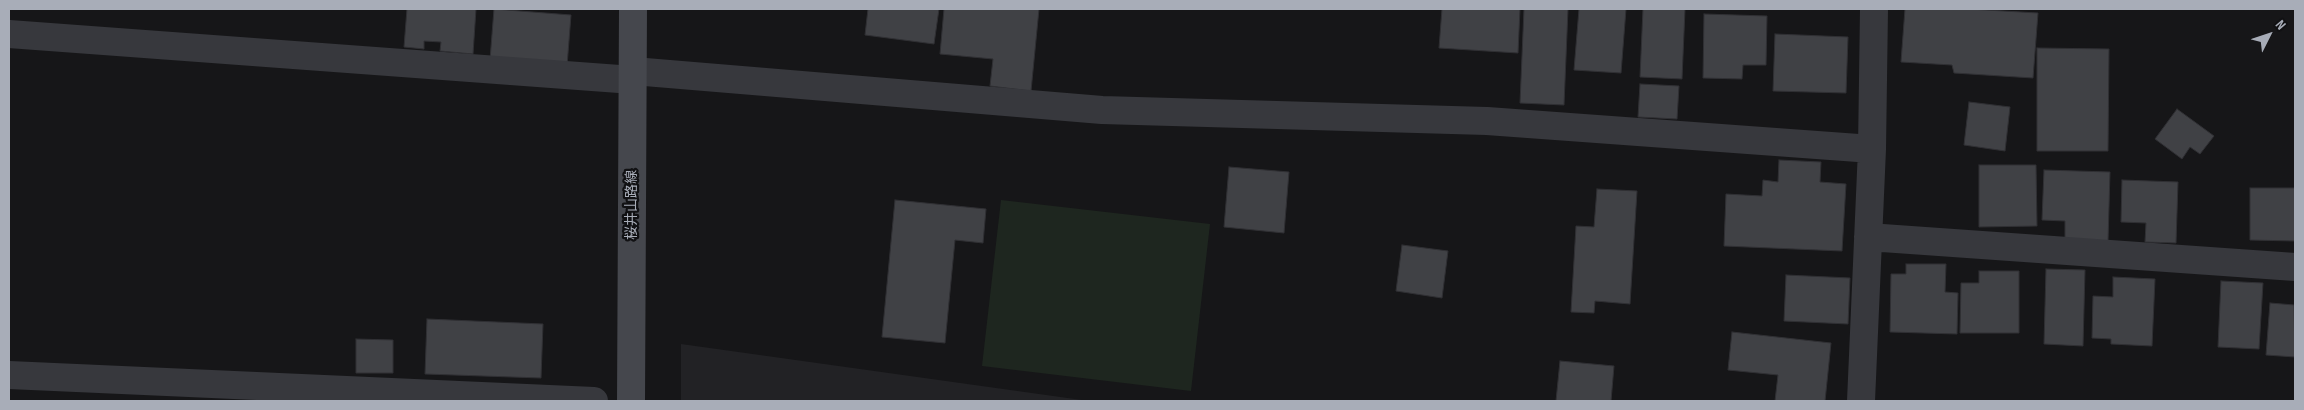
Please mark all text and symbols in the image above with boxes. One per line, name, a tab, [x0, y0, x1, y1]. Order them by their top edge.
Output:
north arrow	[2244, 10, 2294, 60]
text: N	[2272, 16, 2290, 33]
street label: 桜井山路線	[624, 170, 640, 240]

